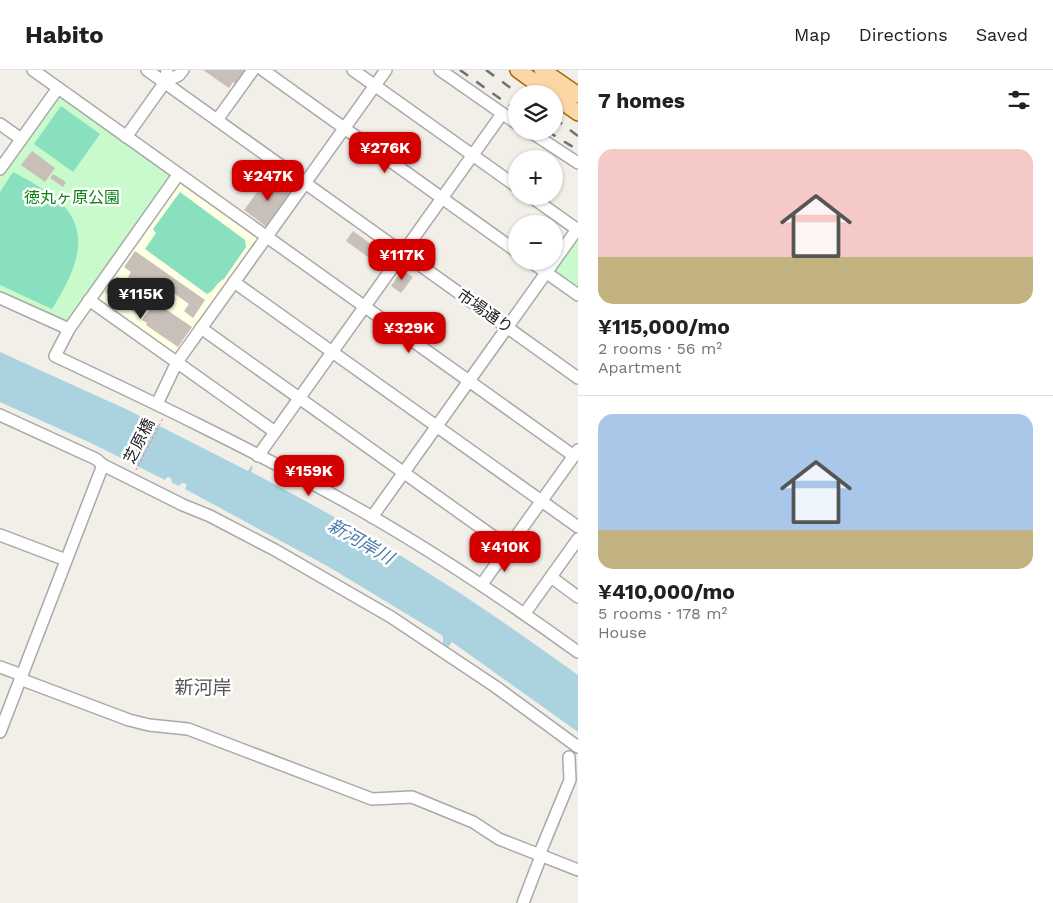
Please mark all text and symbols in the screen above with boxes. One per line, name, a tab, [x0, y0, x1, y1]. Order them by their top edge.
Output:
text: Habito	[25, 21, 104, 49]
text: Map	[794, 24, 831, 45]
text: Directions	[859, 24, 948, 45]
text: Saved	[976, 24, 1028, 45]
map controls	[508, 85, 563, 270]
button: layers	[508, 85, 563, 140]
icon: filters	[1005, 86, 1033, 114]
text: 7 homes	[598, 88, 685, 113]
pin: ¥276K	[350, 132, 420, 174]
text: ¥276K	[360, 138, 410, 157]
button: +	[508, 150, 563, 205]
pin: ¥247K	[233, 160, 303, 202]
text: ¥247K	[243, 166, 293, 185]
icon: home	[771, 181, 861, 271]
park label: 徳丸ヶ原公園	[24, 188, 120, 207]
button: −	[508, 215, 563, 270]
pin: ¥117K	[367, 238, 437, 281]
text: ¥117K	[379, 245, 425, 264]
pin: ¥115K	[106, 278, 176, 320]
text: ¥115K	[119, 284, 163, 303]
street label: 市場通り	[453, 285, 517, 337]
pin: ¥329K	[374, 312, 444, 354]
text: ¥115,000/mo	[598, 314, 730, 339]
text: ¥329K	[384, 318, 434, 337]
text: 2 rooms · 56 m²	[598, 339, 722, 358]
text: Apartment	[598, 358, 681, 377]
street label: 芝原橋	[120, 415, 158, 467]
icon: home	[771, 447, 861, 537]
pin: ¥159K	[274, 454, 344, 497]
text: ¥159K	[285, 461, 333, 480]
water label: 新河岸川	[325, 514, 399, 569]
pin: ¥410K	[470, 530, 540, 573]
text: ¥410K	[481, 537, 529, 556]
text: ¥410,000/mo	[598, 579, 735, 604]
text: 5 rooms · 178 m²	[598, 604, 727, 623]
text: House	[598, 623, 647, 642]
district label: 新河岸	[174, 676, 232, 699]

